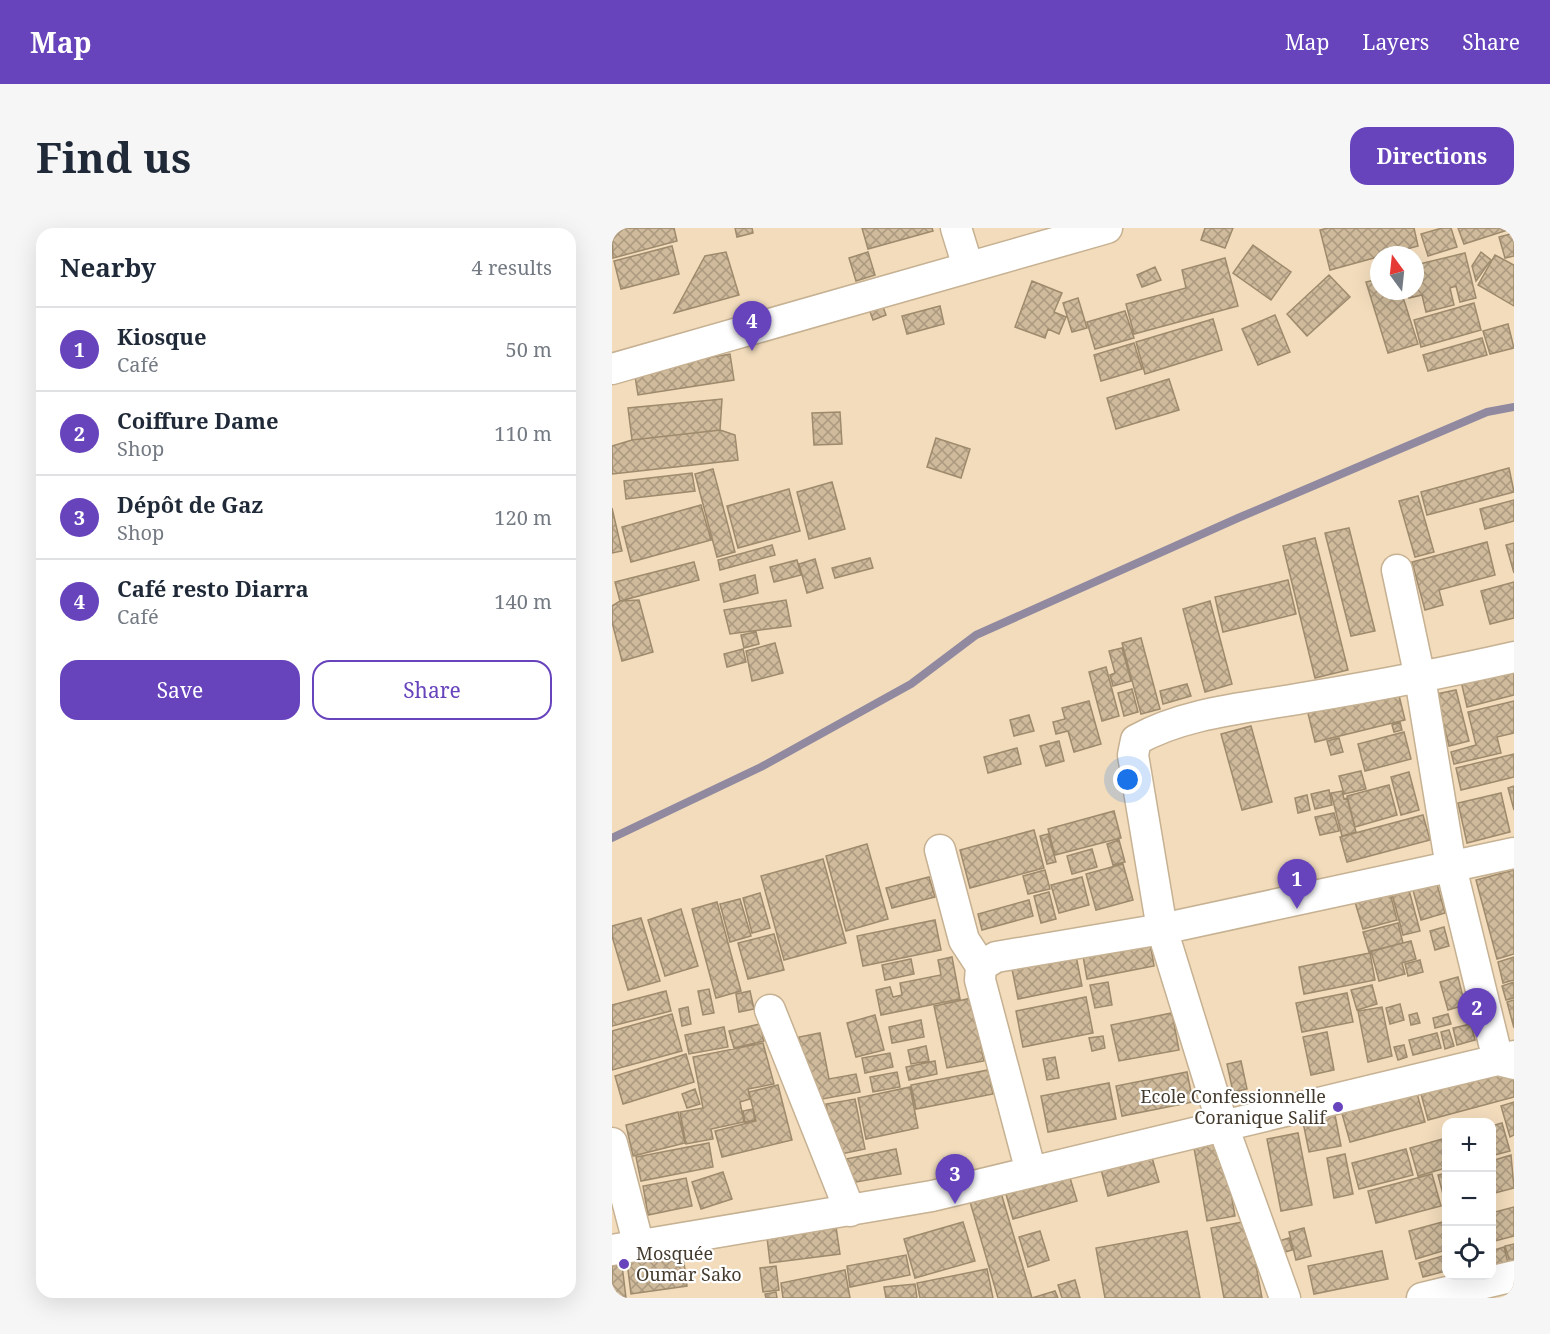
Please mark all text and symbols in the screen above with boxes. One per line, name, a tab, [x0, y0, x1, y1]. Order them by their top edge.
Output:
text: Map	[30, 23, 92, 61]
text: Map	[1285, 28, 1329, 56]
text: Layers	[1362, 28, 1429, 56]
text: Share	[1462, 28, 1520, 56]
button: Directions	[1350, 127, 1514, 185]
text: Find us	[36, 128, 191, 185]
north arrow	[1370, 246, 1424, 300]
text: Nearby	[60, 249, 156, 285]
text: 4 results	[472, 254, 552, 281]
pin: 4	[732, 302, 772, 351]
text: Kiosque	[117, 321, 207, 351]
text: 1	[74, 336, 85, 363]
text: 50 m	[506, 336, 552, 363]
text: Café	[117, 351, 159, 378]
text: Coiffure Dame	[117, 405, 279, 435]
text: 2	[74, 420, 85, 447]
text: 110 m	[494, 420, 552, 447]
text: Shop	[117, 435, 164, 462]
text: Dépôt de Gaz	[117, 489, 263, 519]
text: 3	[74, 504, 85, 531]
text: 120 m	[494, 504, 552, 531]
text: Shop	[117, 519, 164, 546]
text: Café resto Diarra	[117, 573, 309, 603]
text: 4	[74, 588, 85, 615]
text: 140 m	[494, 588, 552, 615]
text: Café	[117, 603, 159, 630]
button: Save	[60, 660, 300, 720]
button: Share	[312, 660, 552, 720]
your location	[1113, 765, 1142, 794]
pin: 1	[1278, 860, 1316, 909]
pin: 2	[1458, 988, 1496, 1038]
place label: Ecole Confessionnelle Coranique Salif	[1140, 1084, 1327, 1129]
marker: Ecole Confessionnelle Coranique Salif	[1331, 1100, 1345, 1114]
map controls	[1442, 1118, 1496, 1280]
button: +	[1442, 1118, 1496, 1172]
pin: 3	[936, 1154, 974, 1204]
button: −	[1442, 1172, 1496, 1226]
button: locate	[1442, 1226, 1496, 1280]
place label: Mosquée Oumar Sako	[636, 1241, 742, 1286]
marker: Mosquée Oumar Sako	[617, 1257, 631, 1271]

